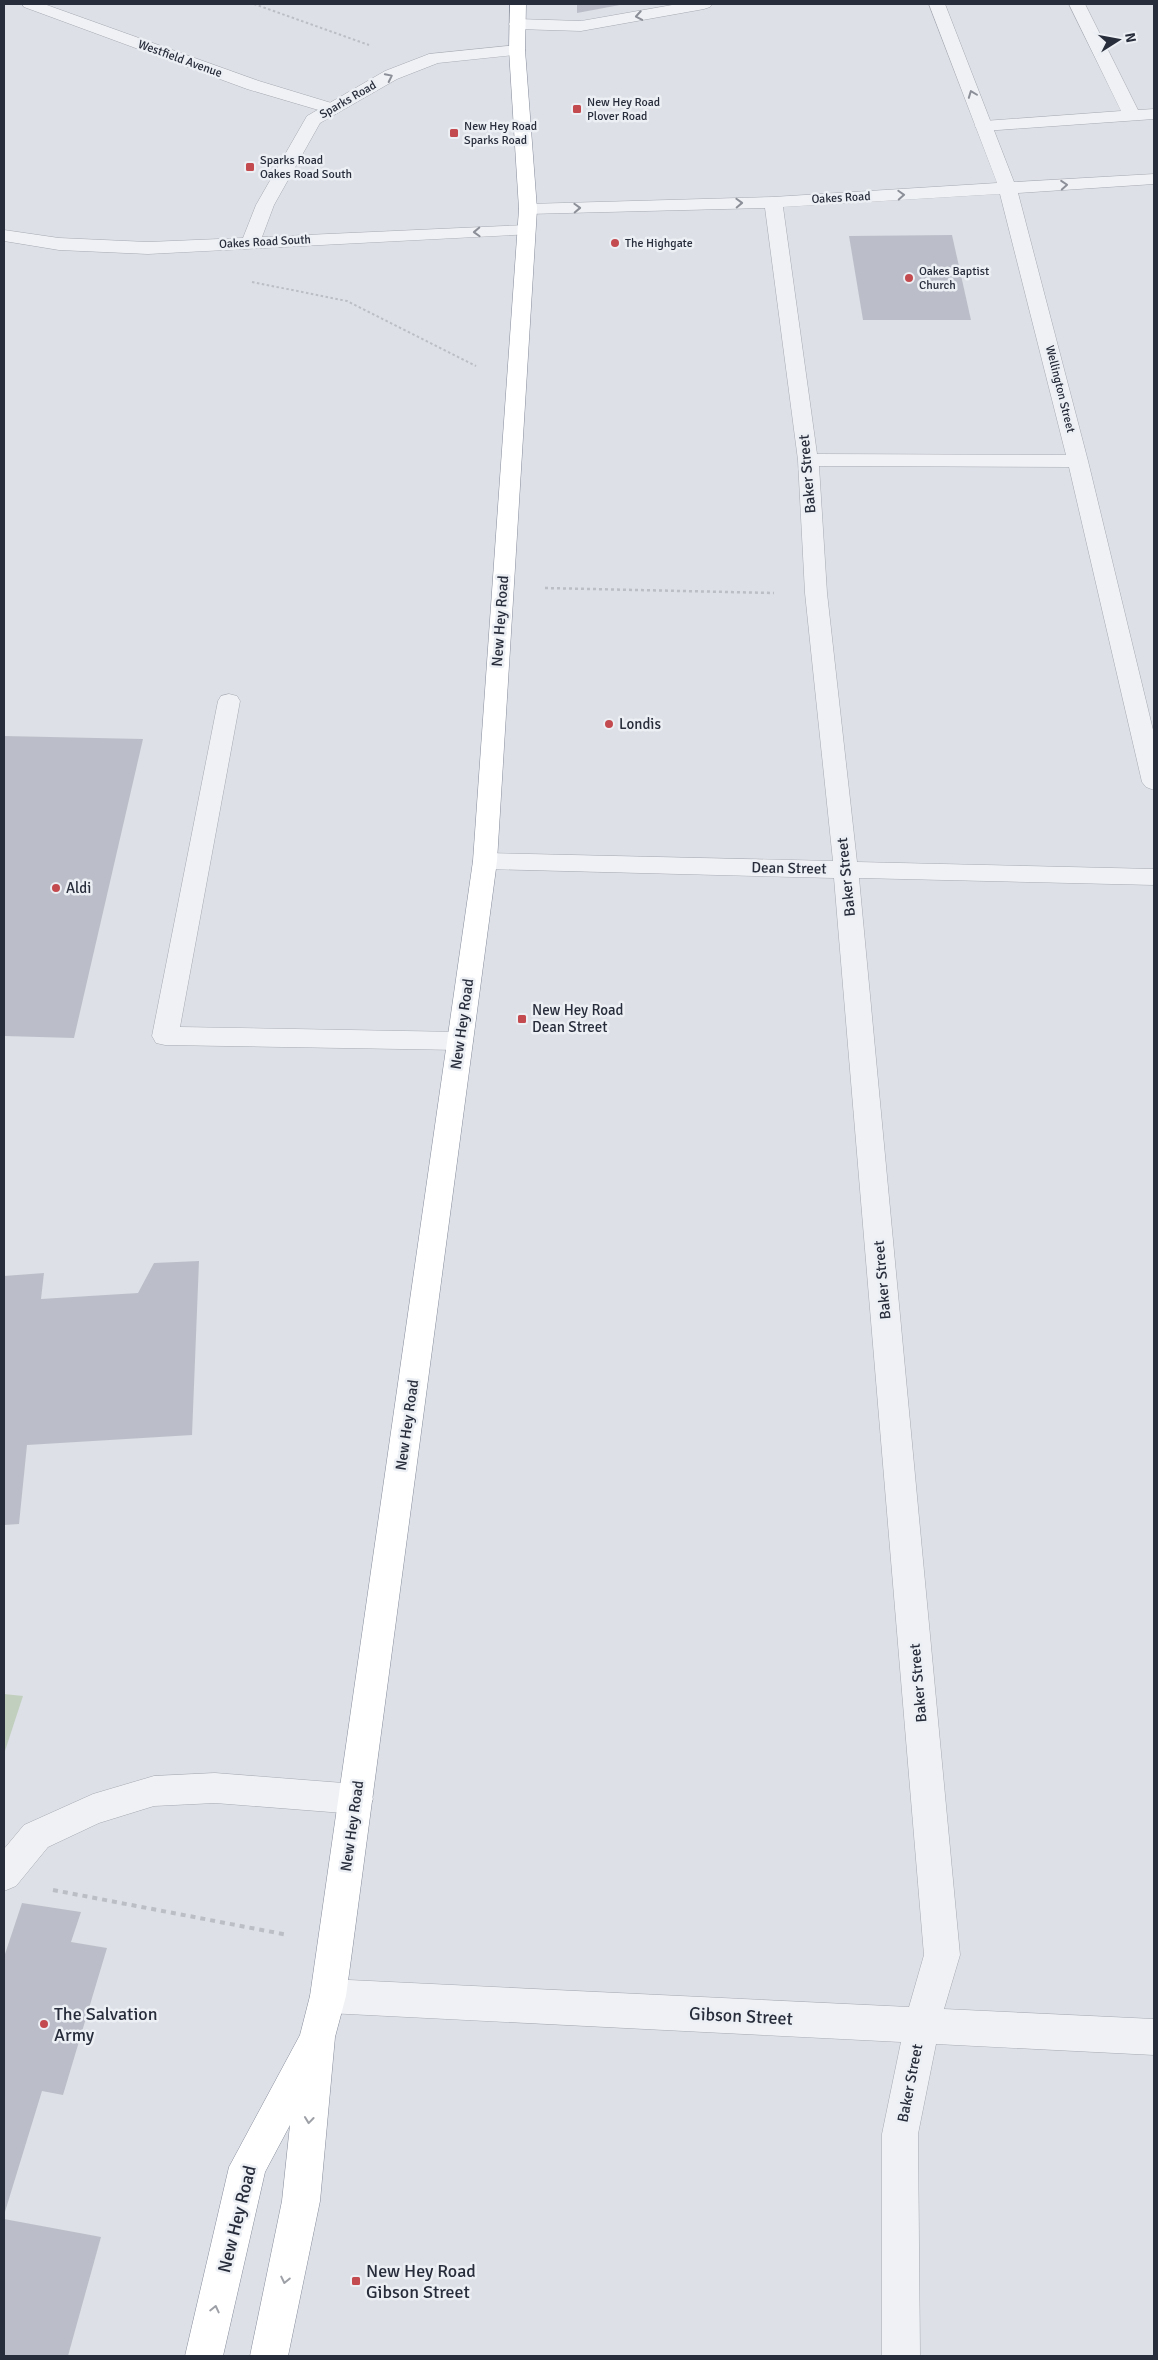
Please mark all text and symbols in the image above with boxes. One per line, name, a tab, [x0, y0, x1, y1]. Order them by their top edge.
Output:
one-way arrow	[634, 10, 643, 20]
north arrow	[1093, 15, 1143, 65]
text: N	[1121, 31, 1140, 44]
street label: Westfield Avenue	[136, 37, 224, 81]
one-way arrow	[384, 73, 393, 83]
street label: Sparks Road	[317, 78, 379, 122]
one-way arrow	[968, 90, 978, 99]
place label: New Hey Road Plover Road	[587, 95, 660, 124]
marker: New Hey Road Plover Road	[571, 103, 583, 115]
place label: New Hey Road Sparks Road	[464, 119, 537, 148]
marker: New Hey Road Sparks Road	[448, 127, 460, 139]
place label: Sparks Road Oakes Road South	[260, 153, 352, 182]
marker: Sparks Road Oakes Road South	[244, 161, 256, 173]
one-way arrow	[1060, 180, 1068, 191]
street label: Oakes Road	[811, 189, 871, 207]
one-way arrow	[898, 189, 906, 200]
one-way arrow	[736, 198, 743, 208]
one-way arrow	[573, 202, 581, 213]
one-way arrow	[473, 227, 481, 238]
street label: Oakes Road South	[219, 232, 311, 252]
place label: The Highgate	[625, 236, 693, 251]
marker: The Highgate	[609, 237, 621, 249]
place label: Oakes Baptist Church	[919, 264, 989, 293]
marker: Oakes Baptist Church	[903, 272, 915, 284]
street label: Wellington Street	[1042, 344, 1078, 434]
street label: Baker Street	[795, 434, 819, 514]
street label: New Hey Road	[488, 575, 512, 667]
place label: Londis	[619, 715, 661, 733]
marker: Londis	[603, 718, 615, 730]
street label: Baker Street	[833, 837, 859, 917]
street label: Dean Street	[751, 858, 827, 878]
place label: Aldi	[66, 879, 91, 897]
marker: Aldi	[50, 882, 62, 894]
street label: New Hey Road	[447, 977, 477, 1071]
place label: New Hey Road Dean Street	[532, 1001, 624, 1036]
marker: New Hey Road Dean Street	[516, 1013, 528, 1025]
street label: Baker Street	[870, 1240, 894, 1320]
street label: New Hey Road	[392, 1378, 422, 1472]
street label: Baker Street	[906, 1643, 930, 1723]
street label: New Hey Road	[337, 1779, 367, 1873]
street label: Gibson Street	[689, 2002, 793, 2030]
place label: The Salvation Army	[54, 2003, 157, 2046]
marker: The Salvation Army	[38, 2018, 50, 2030]
street label: Baker Street	[894, 2042, 926, 2124]
one-way arrow	[304, 2116, 315, 2124]
street label: New Hey Road	[213, 2163, 261, 2275]
place label: New Hey Road Gibson Street	[366, 2260, 476, 2303]
marker: New Hey Road Gibson Street	[350, 2275, 362, 2287]
one-way arrow	[280, 2276, 290, 2285]
one-way arrow	[209, 2304, 220, 2313]

